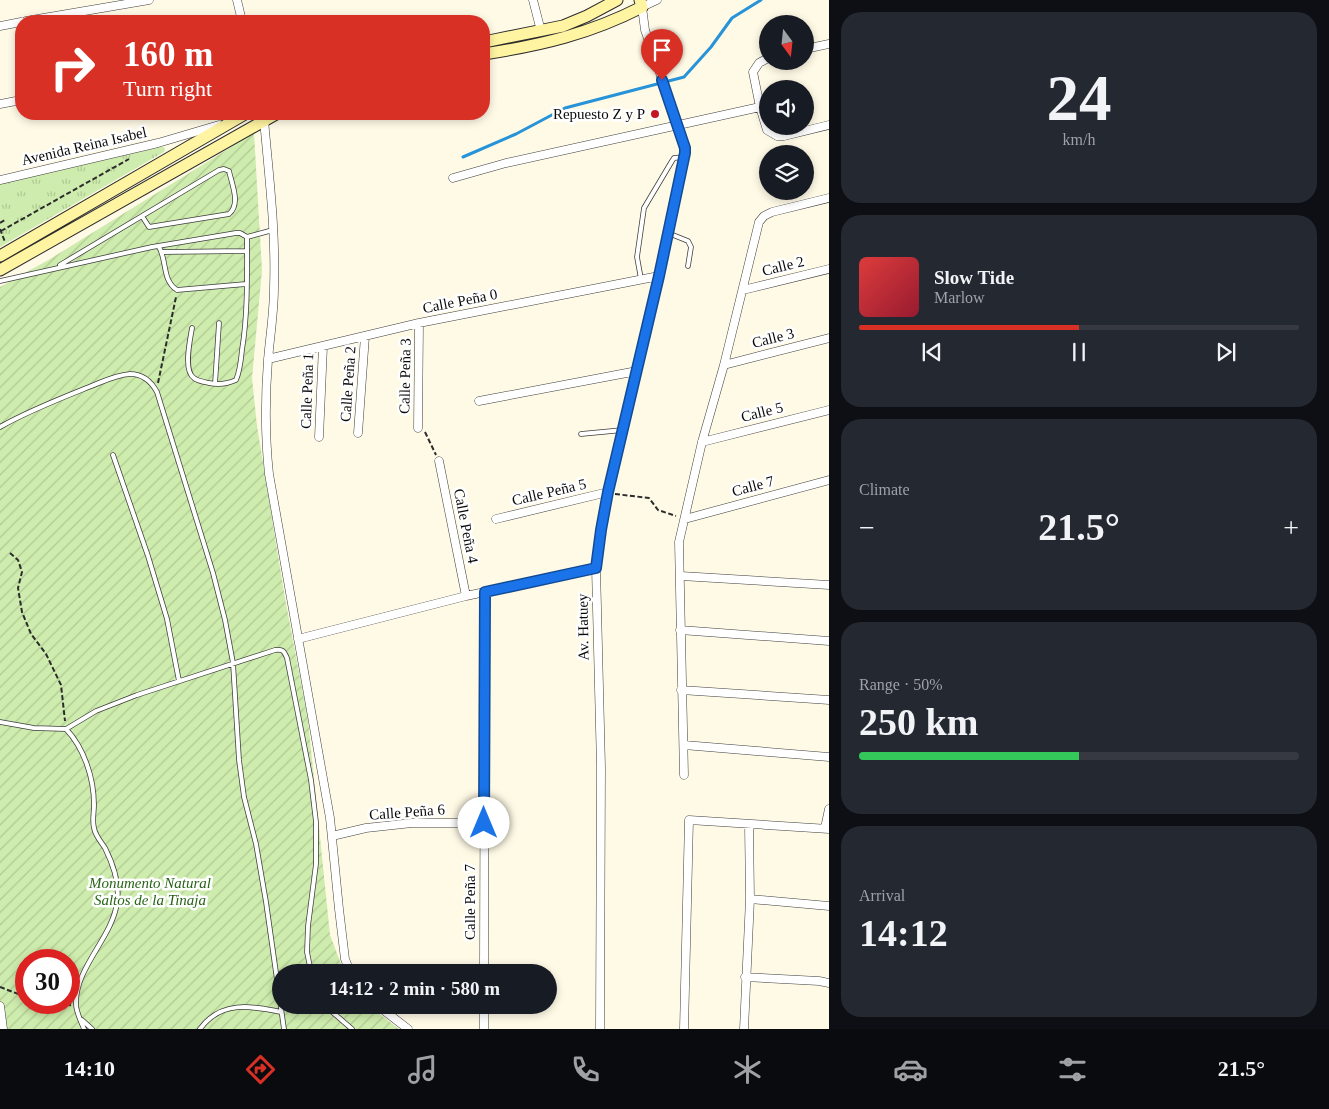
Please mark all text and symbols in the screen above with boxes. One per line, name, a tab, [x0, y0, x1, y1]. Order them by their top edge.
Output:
north arrow	[759, 15, 814, 70]
map controls	[759, 15, 814, 200]
pin	[641, 29, 683, 80]
icon: right	[40, 35, 105, 100]
text: 160 m	[123, 35, 213, 74]
icon: arrive	[648, 36, 676, 64]
text: 24	[1047, 62, 1112, 134]
text: Turn right	[123, 76, 212, 101]
button: sound	[759, 80, 814, 135]
place label: Repuesto Z y P	[553, 106, 645, 122]
marker: Repuesto Z y P	[649, 108, 661, 120]
street label: Avenida Reina Isabel	[20, 124, 148, 168]
text: km/h	[1063, 131, 1095, 148]
button: layers	[759, 145, 814, 200]
street label: Calle 2	[760, 253, 806, 279]
text: Slow Tide	[934, 267, 1014, 288]
street label: Calle Peña 0	[421, 286, 499, 316]
text: Marlow	[934, 289, 985, 306]
street label: Calle 3	[750, 325, 796, 351]
street label: Calle Peña 3	[396, 338, 414, 414]
icon: previous	[918, 338, 946, 366]
icon: pause	[1065, 338, 1093, 366]
icon: next	[1212, 338, 1240, 366]
street label: Calle Peña 2	[337, 346, 359, 422]
street label: Calle Peña 1	[298, 353, 316, 429]
street label: Calle 5	[739, 399, 785, 425]
street label: Calle 7	[730, 473, 776, 499]
street label: Calle Peña 5	[510, 476, 588, 508]
text: Climate	[859, 481, 910, 498]
street label: Calle Peña 4	[451, 487, 481, 565]
text: 21.5°	[1038, 506, 1120, 548]
text: −	[859, 512, 875, 543]
text: +	[1283, 512, 1299, 543]
street label: Av. Hatuey	[574, 593, 592, 661]
text: Range · 50%	[859, 676, 943, 693]
text: 250 km	[859, 701, 978, 743]
position arrow	[457, 796, 509, 848]
street label: Calle Peña 6	[369, 801, 446, 823]
street label: Calle Peña 7	[462, 864, 478, 940]
park label: Monumento Natural Saltos de la Tinaja	[88, 875, 211, 908]
text: Arrival	[859, 887, 905, 904]
text: 14:12	[859, 912, 948, 954]
speed limit sign: 30	[15, 949, 80, 1014]
text: 14:12 · 2 min · 580 m	[329, 978, 500, 999]
icon: directions	[243, 1052, 278, 1087]
icon: music	[405, 1052, 440, 1087]
icon: phone	[568, 1052, 603, 1087]
icon: climate	[730, 1052, 765, 1087]
icon: car	[893, 1052, 928, 1087]
icon: filters	[1055, 1052, 1090, 1087]
text: 14:10	[64, 1056, 115, 1081]
text: 21.5°	[1218, 1056, 1265, 1081]

